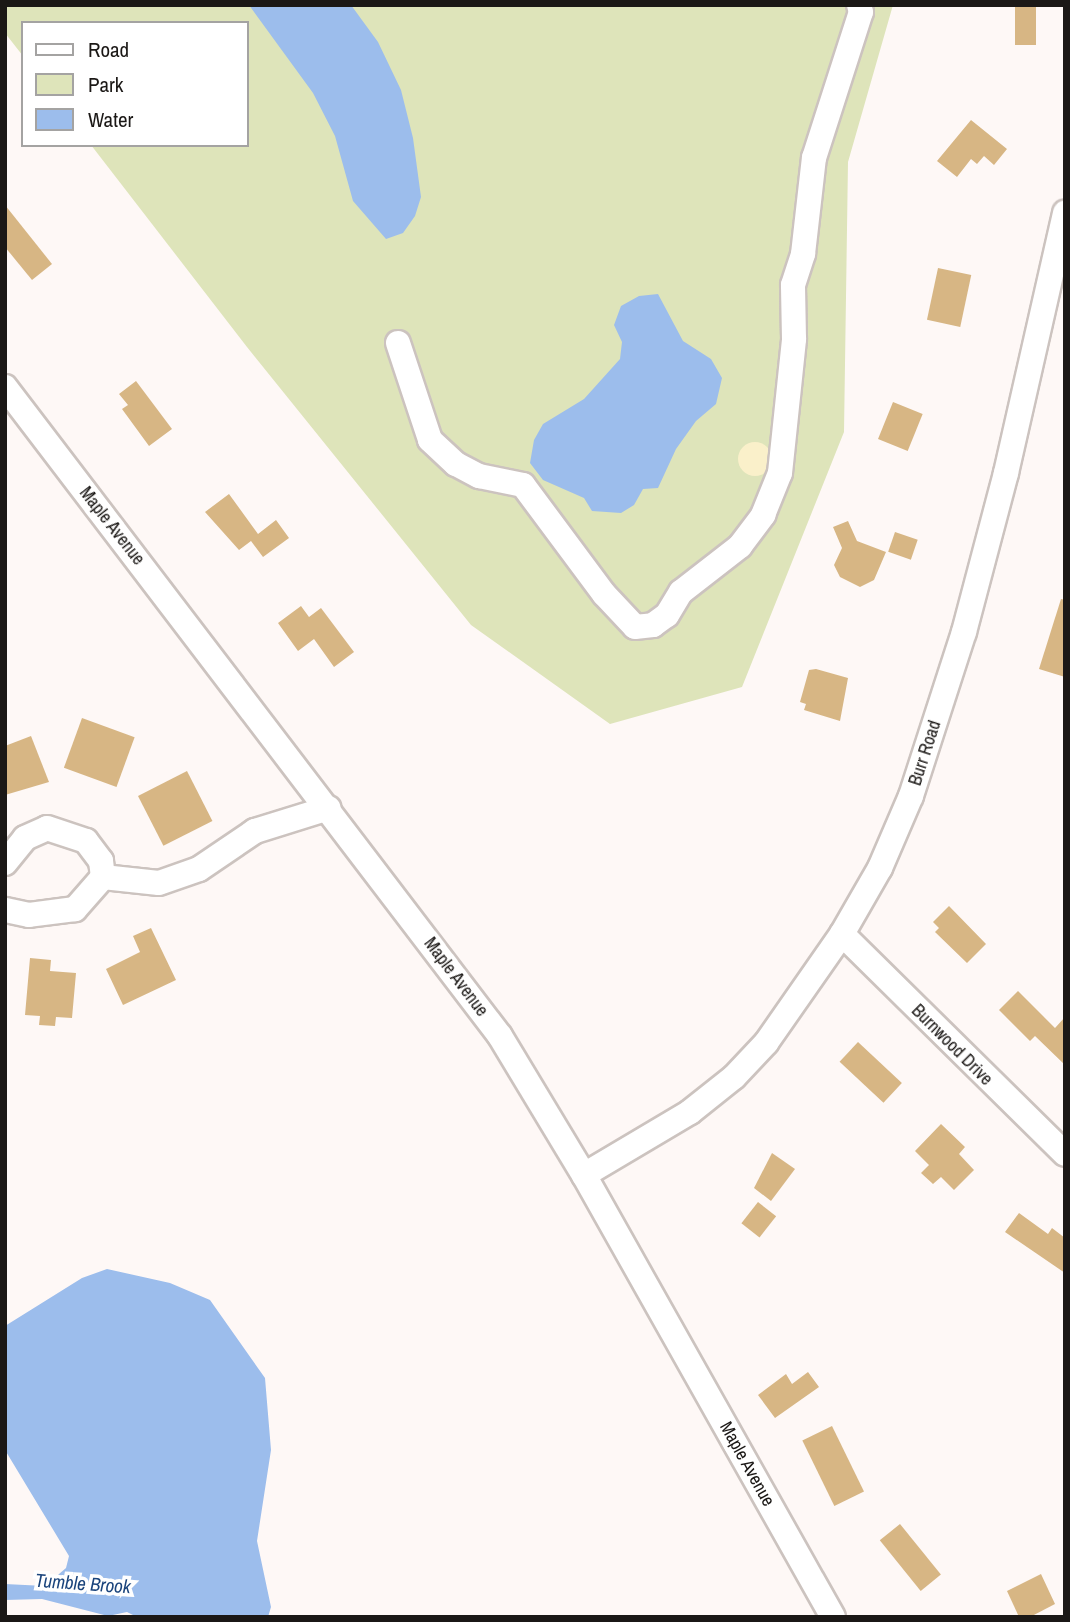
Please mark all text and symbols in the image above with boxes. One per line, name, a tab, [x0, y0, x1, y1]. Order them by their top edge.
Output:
legend	[21, 21, 248, 147]
text: Road	[88, 35, 129, 64]
text: Park	[88, 70, 123, 99]
text: Water	[88, 105, 133, 134]
street label: Maple Avenue	[75, 482, 149, 570]
street label: Burr Road	[904, 718, 946, 788]
street label: Maple Avenue	[419, 933, 493, 1021]
street label: Burnwood Drive	[907, 1000, 997, 1090]
street label: Maple Avenue	[715, 1418, 779, 1510]
water label: Tumble Brook	[34, 1569, 132, 1599]

